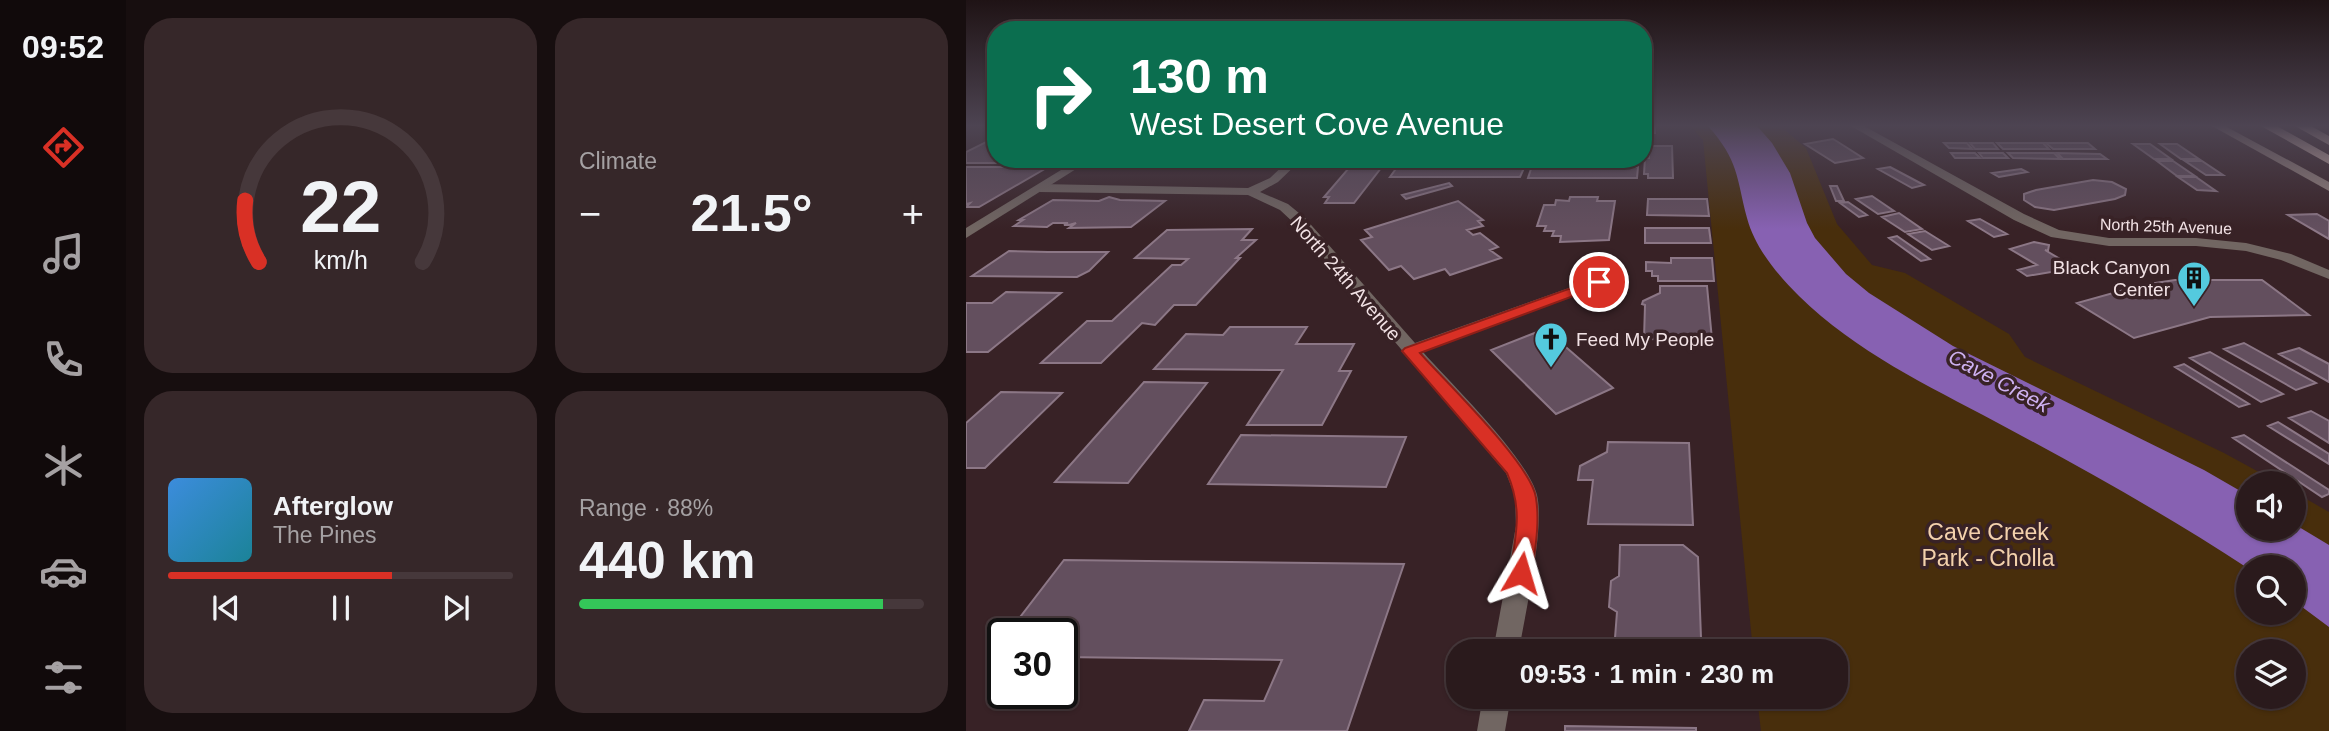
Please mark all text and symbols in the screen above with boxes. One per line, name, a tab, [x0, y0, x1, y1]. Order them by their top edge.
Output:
text: 09:52	[22, 29, 104, 65]
icon: right	[1015, 49, 1106, 140]
text: 130 m	[1130, 49, 1269, 103]
text: West Desert Cove Avenue	[1130, 106, 1504, 142]
icon: directions	[39, 123, 88, 172]
text: Climate	[579, 148, 657, 174]
text: 22	[300, 166, 381, 247]
text: 21.5°	[690, 184, 813, 242]
text: −	[579, 193, 601, 235]
text: +	[902, 193, 924, 235]
street label: North 24th Avenue	[1286, 212, 1405, 344]
street label: North 25th Avenue	[2100, 216, 2232, 237]
icon: music	[39, 229, 88, 278]
text: km/h	[313, 245, 368, 273]
pin	[1569, 252, 1629, 312]
place label: Black Canyon Center	[2053, 257, 2171, 300]
building icon: Black Canyon Center	[2175, 259, 2213, 308]
icon: arrive	[1580, 263, 1618, 301]
church icon: Feed My People	[1532, 320, 1570, 369]
place label: Feed My People	[1576, 329, 1714, 350]
icon: phone	[39, 335, 88, 384]
water label: Cave Creek	[1945, 344, 2055, 417]
icon: climate	[39, 441, 88, 490]
map controls	[2236, 471, 2306, 709]
button: sound	[2236, 471, 2306, 541]
text: Afterglow	[273, 491, 393, 521]
text: Range · 88%	[579, 495, 713, 521]
park label: Cave Creek Park - Cholla	[1922, 519, 2055, 571]
text: The Pines	[273, 522, 377, 548]
text: 440 km	[579, 531, 755, 589]
position arrow	[1484, 536, 1558, 610]
icon: car	[39, 547, 88, 596]
button: search	[2236, 555, 2306, 625]
icon: previous	[207, 589, 245, 627]
icon: pause	[322, 589, 360, 627]
icon: next	[437, 589, 475, 627]
speed limit sign: 30	[987, 618, 1078, 709]
button: layers	[2236, 639, 2306, 709]
icon: filters	[39, 653, 88, 702]
text: 09:53 · 1 min · 230 m	[1520, 659, 1774, 689]

